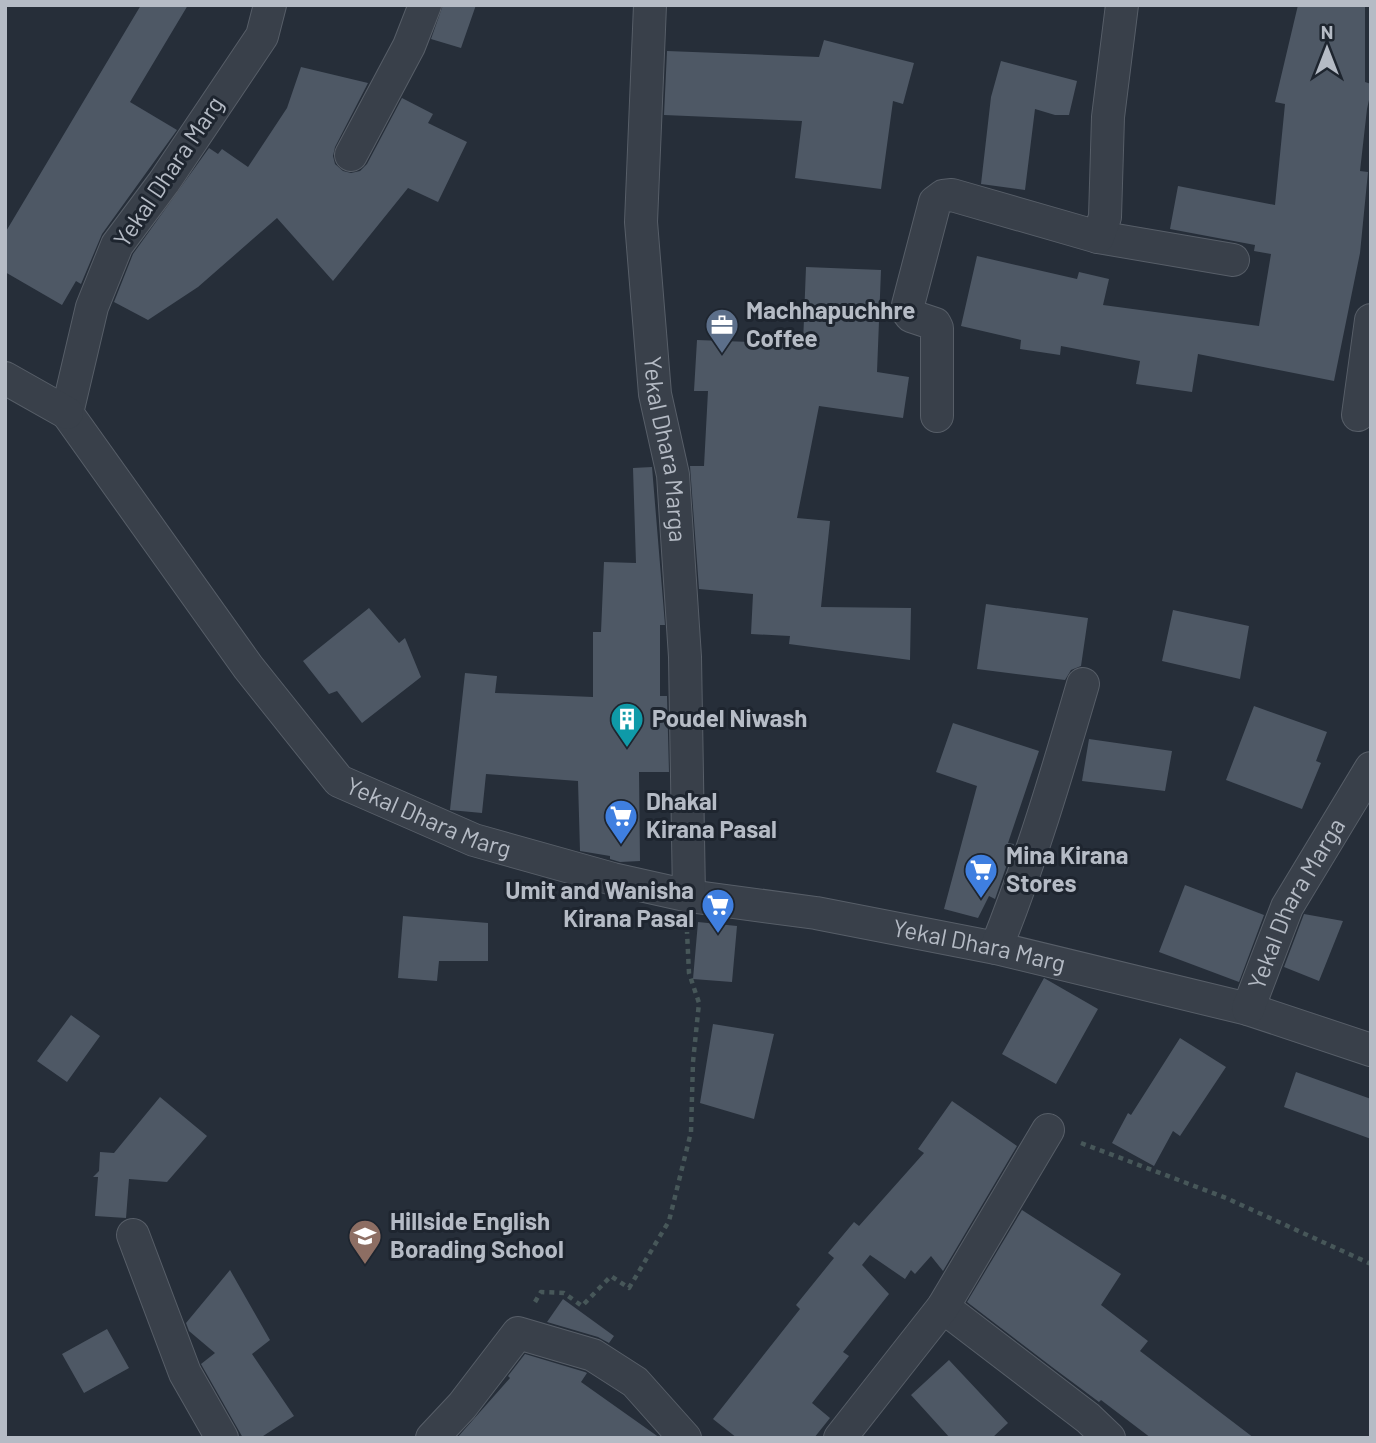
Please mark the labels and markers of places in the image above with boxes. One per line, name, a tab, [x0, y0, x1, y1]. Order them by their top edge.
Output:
place label: Machhapuchhre Coffee	[746, 295, 915, 352]
office icon: Machhapuchhre Coffee	[703, 306, 741, 355]
building icon: Poudel Niwash	[608, 700, 646, 749]
place label: Poudel Niwash	[652, 703, 808, 732]
place label: Dhakal Kirana Pasal	[646, 786, 777, 843]
supermarket icon: Dhakal Kirana Pasal	[602, 797, 640, 846]
place label: Mina Kirana Stores	[1006, 840, 1129, 897]
supermarket icon: Mina Kirana Stores	[962, 851, 1000, 900]
place label: Umit and Wanisha Kirana Pasal	[505, 875, 694, 932]
supermarket icon: Umit and Wanisha Kirana Pasal	[699, 886, 737, 935]
place label: Hillside English Borading School	[390, 1206, 564, 1263]
school or university icon: Hillside English Borading School	[346, 1217, 384, 1266]

